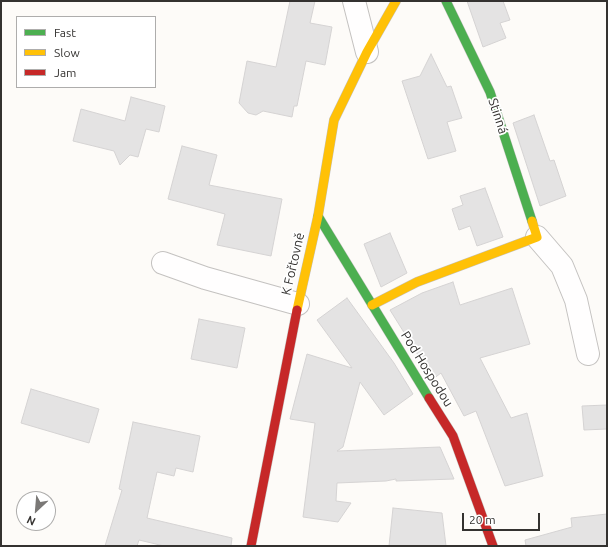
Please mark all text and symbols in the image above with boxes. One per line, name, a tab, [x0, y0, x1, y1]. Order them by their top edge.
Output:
legend	[16, 16, 156, 88]
text: Fast	[54, 26, 76, 39]
text: Slow	[54, 46, 80, 59]
text: Jam	[54, 66, 76, 79]
street label: Stinná	[485, 96, 511, 136]
street label: K Fořtovně	[278, 231, 308, 297]
street label: Pod Hospodou	[398, 328, 456, 410]
north arrow	[16, 491, 56, 531]
scale bar	[464, 505, 542, 531]
text: 20 m	[469, 513, 496, 526]
text: N	[25, 514, 38, 528]

